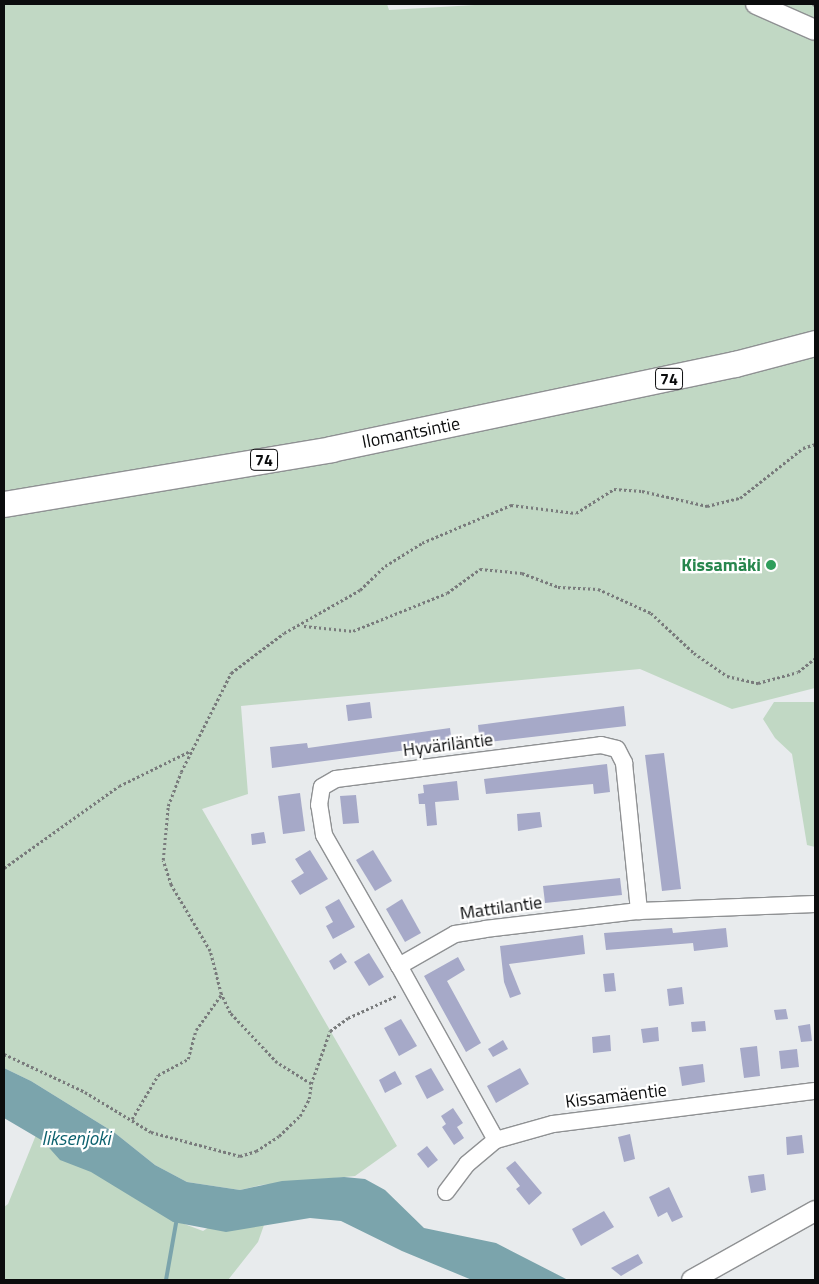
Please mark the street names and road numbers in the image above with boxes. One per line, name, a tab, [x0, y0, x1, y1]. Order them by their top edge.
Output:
road number: 74	[654, 366, 684, 392]
street label: Ilomantsintie	[360, 413, 462, 453]
road number: 74	[249, 446, 279, 474]
street label: Hyväriläntie	[402, 729, 494, 761]
street label: Mattilantie	[458, 892, 544, 924]
street label: Kissamäentie	[564, 1079, 668, 1113]

